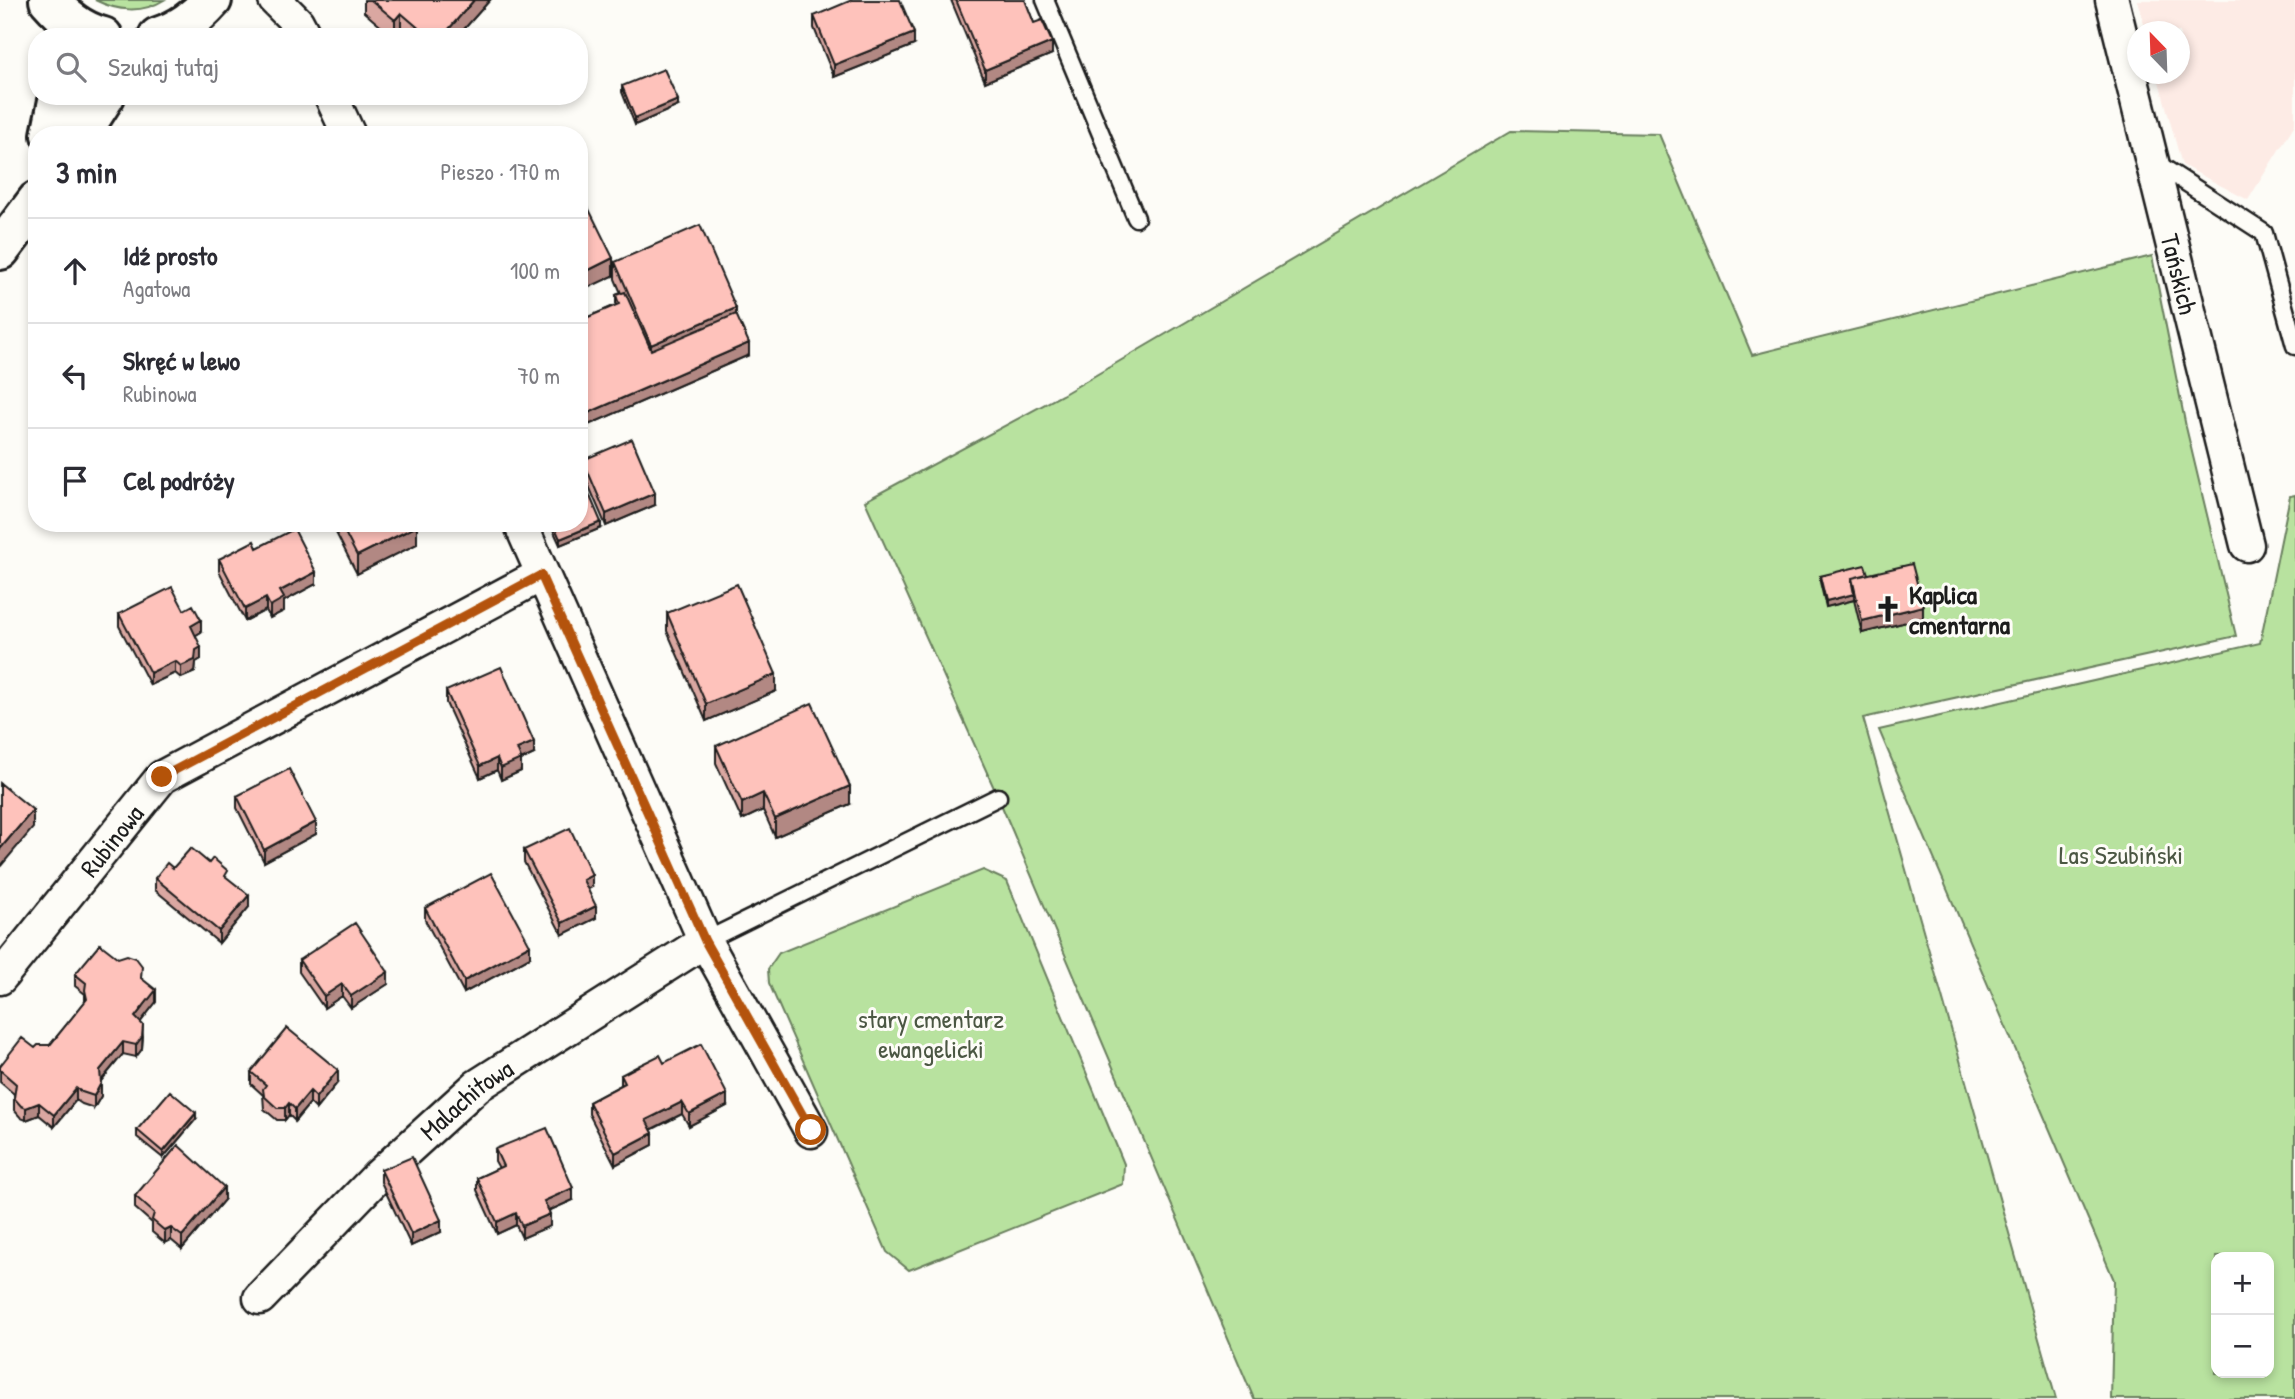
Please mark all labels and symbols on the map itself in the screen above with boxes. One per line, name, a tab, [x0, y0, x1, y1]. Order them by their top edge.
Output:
north arrow	[2127, 21, 2190, 84]
street label: Tańskich	[2153, 230, 2207, 318]
place label: Kaplica cmentarna	[1909, 577, 2011, 642]
church icon: Kaplica cmentarna	[1873, 594, 1903, 624]
route end	[146, 761, 177, 792]
street label: Rubinowa	[71, 797, 151, 884]
park label: Las Szubiński	[2059, 837, 2183, 872]
park label: stary cmentarz ewangelicki	[858, 1001, 1004, 1066]
street label: Malachitowa	[412, 1050, 519, 1148]
route start	[795, 1114, 826, 1145]

